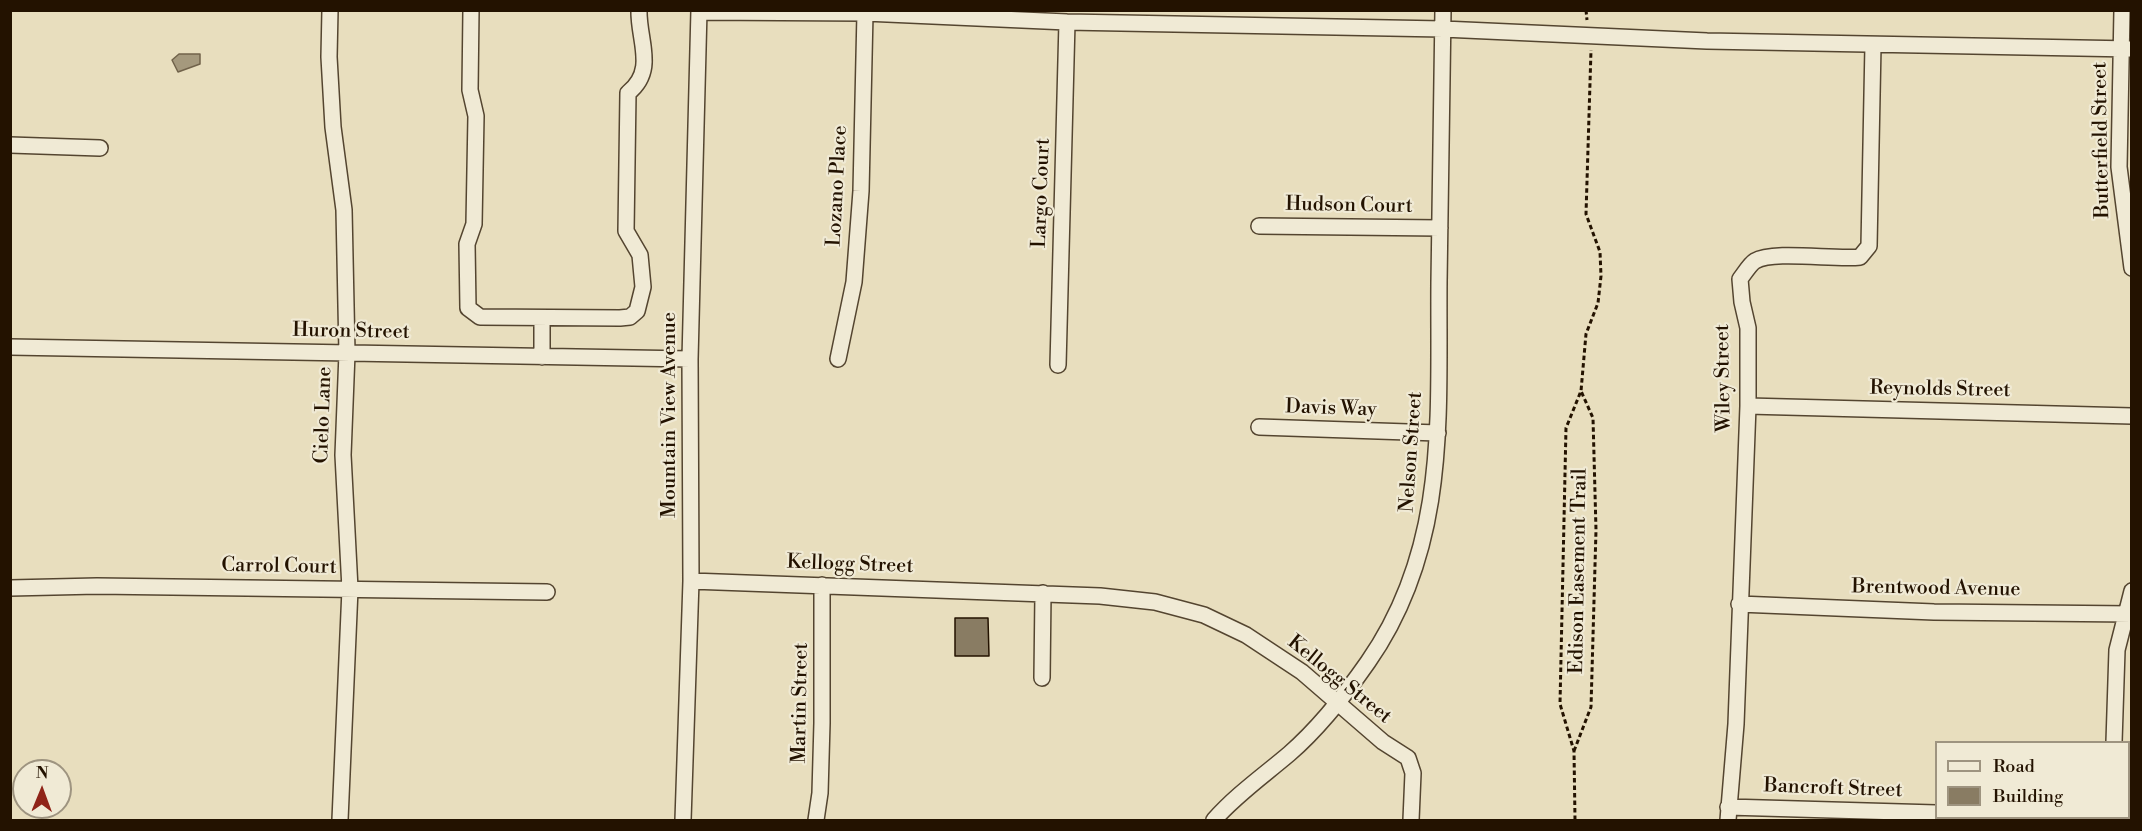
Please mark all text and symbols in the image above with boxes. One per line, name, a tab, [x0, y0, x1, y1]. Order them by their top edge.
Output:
street label: Butterfield Street	[2089, 61, 2115, 219]
street label: Lozano Place	[823, 125, 853, 247]
street label: Largo Court	[1028, 138, 1056, 248]
street label: Hudson Court	[1285, 193, 1413, 219]
street label: Mountain View Avenue	[658, 312, 682, 518]
street label: Huron Street	[292, 319, 410, 345]
street label: Wiley Street	[1711, 324, 1737, 432]
street label: Cielo Lane	[310, 366, 338, 464]
street label: Reynolds Street	[1869, 377, 2011, 403]
street label: Nelson Street	[1396, 391, 1428, 513]
street label: Davis Way	[1285, 395, 1377, 423]
street label: Edison Easement Trail	[1565, 468, 1593, 674]
street label: Kellogg Street	[786, 551, 914, 579]
street label: Carrol Court	[221, 554, 337, 580]
street label: Brentwood Avenue	[1851, 576, 2021, 602]
street label: Kellogg Street	[1282, 631, 1396, 729]
street label: Martin Street	[788, 642, 814, 764]
legend	[1935, 741, 2130, 819]
text: Road	[1993, 755, 2035, 778]
north arrow	[12, 759, 72, 819]
text: N	[36, 763, 49, 783]
street label: Bancroft Street	[1763, 775, 1903, 803]
text: Building	[1993, 785, 2063, 808]

